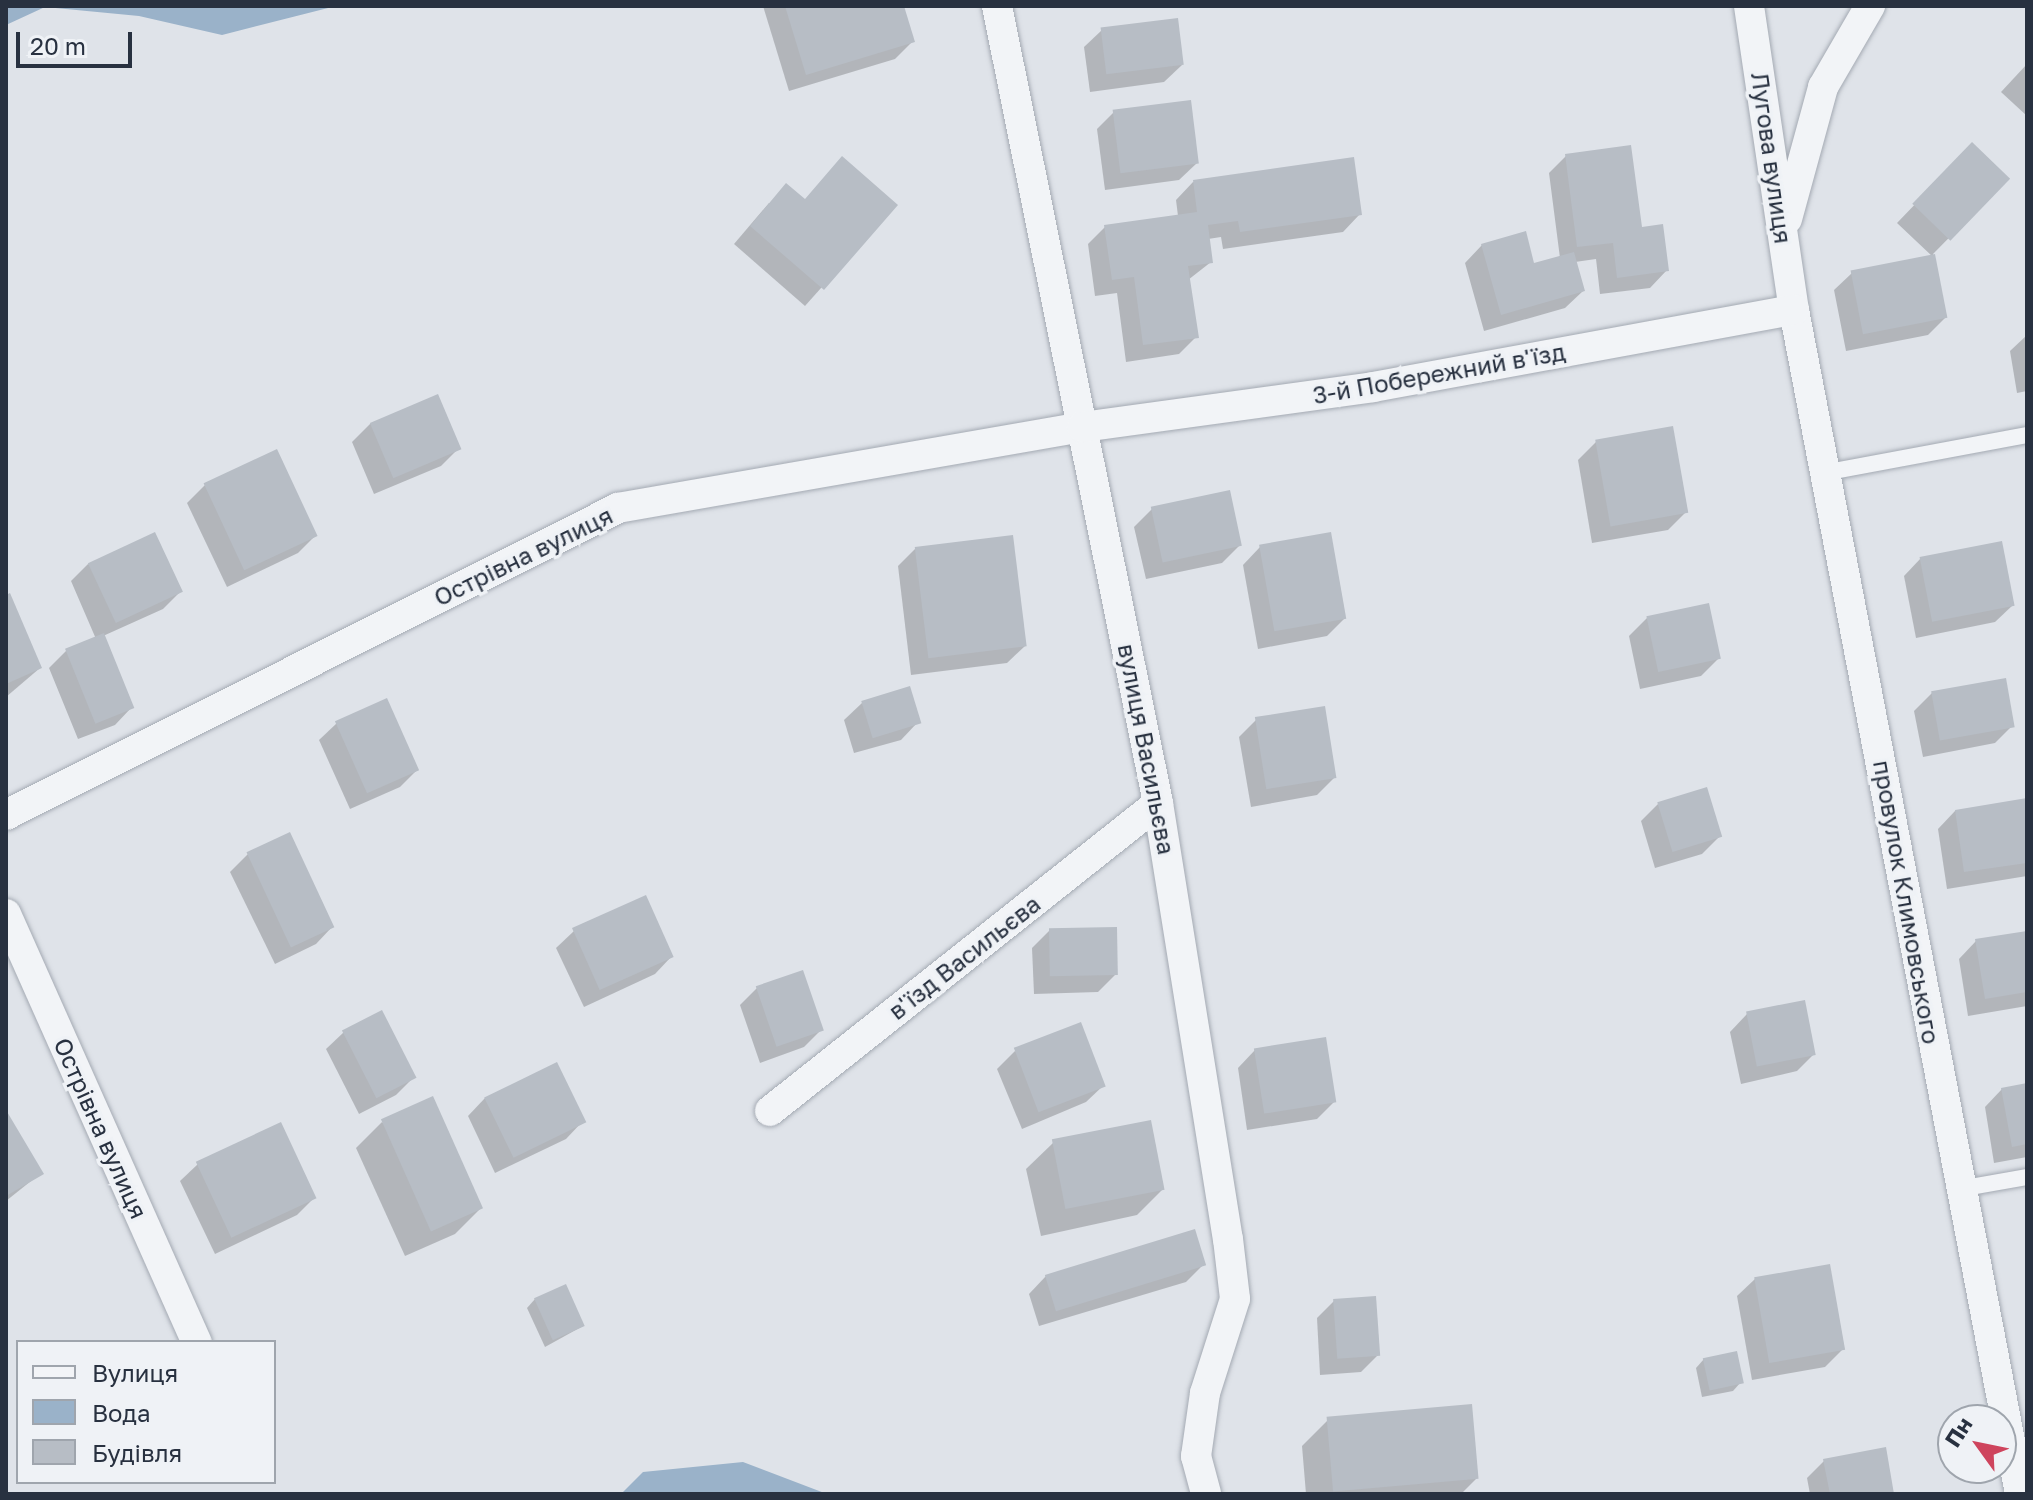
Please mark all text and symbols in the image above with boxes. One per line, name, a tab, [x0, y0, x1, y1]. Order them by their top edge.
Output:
scale bar	[20, 16, 136, 66]
text: 20 m	[30, 31, 86, 60]
street label: Лугова вулиця	[1746, 71, 1798, 245]
street label: 3-й Побережний в'їзд	[1311, 337, 1567, 409]
street label: Острівна вулиця	[429, 500, 617, 612]
street label: вулиця Васильєва	[1112, 641, 1182, 857]
street label: провулок Климовського	[1868, 758, 1946, 1046]
street label: в'їзд Васильєва	[882, 889, 1046, 1025]
street label: Острівна вулиця	[48, 1033, 154, 1223]
legend	[16, 1340, 276, 1484]
text: Вулиця	[92, 1358, 178, 1387]
text: Вода	[92, 1398, 151, 1427]
north arrow	[1937, 1404, 2017, 1484]
text: Пн	[1939, 1412, 1978, 1452]
text: Будівля	[92, 1438, 182, 1467]

